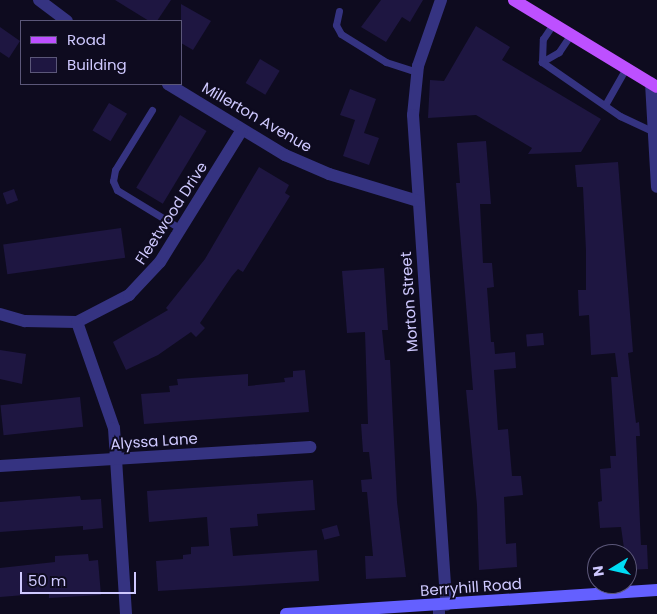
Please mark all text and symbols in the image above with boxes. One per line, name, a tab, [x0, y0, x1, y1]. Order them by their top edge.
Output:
legend	[20, 20, 182, 85]
text: Road	[67, 29, 106, 50]
text: Building	[67, 54, 127, 75]
street label: Millerton Avenue	[199, 78, 315, 156]
street label: Fleetwood Drive	[131, 158, 211, 268]
street label: Morton Street	[397, 251, 421, 353]
street label: Alyssa Lane	[110, 429, 198, 453]
north arrow	[587, 544, 637, 594]
scale bar	[22, 562, 139, 594]
text: N	[587, 564, 609, 578]
text: 50 m	[28, 570, 66, 591]
street label: Berryhill Road	[420, 574, 522, 600]

